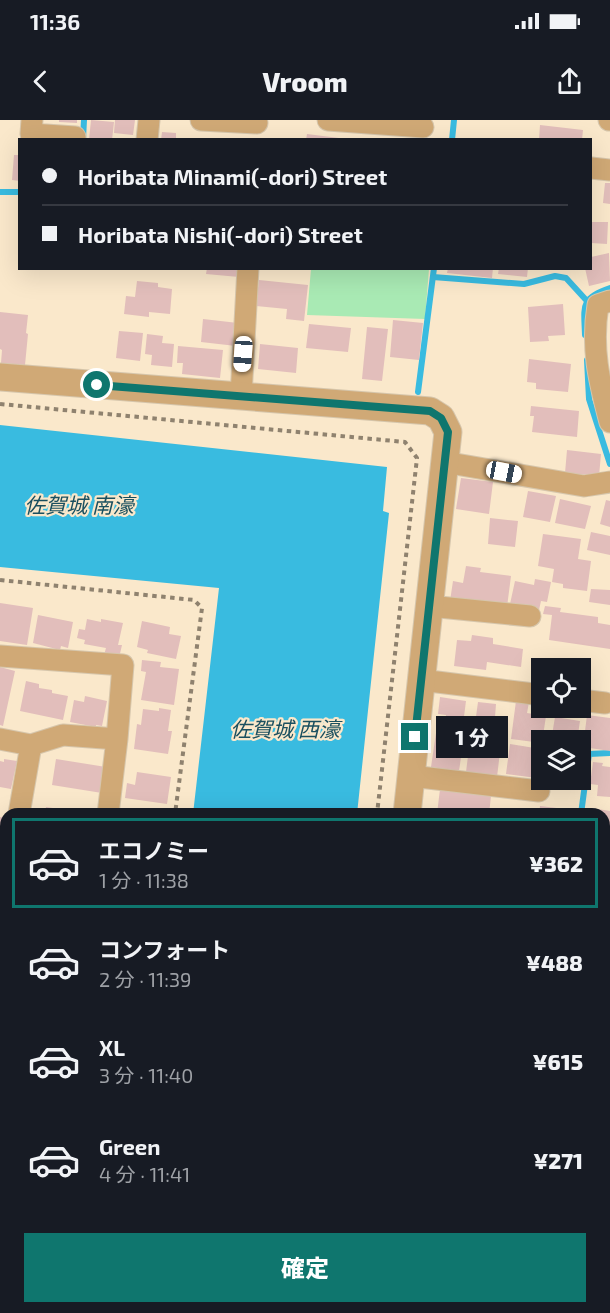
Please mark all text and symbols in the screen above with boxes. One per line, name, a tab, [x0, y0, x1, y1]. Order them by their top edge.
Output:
text: 11:36	[30, 8, 80, 34]
icon: back	[24, 65, 57, 98]
text: Vroom	[262, 65, 348, 97]
icon: share	[553, 65, 586, 98]
text: Horibata Minami(-dori) Street	[78, 163, 387, 189]
text: Horibata Nishi(-dori) Street	[78, 221, 363, 247]
car	[233, 335, 253, 373]
route start	[83, 371, 110, 398]
car	[485, 460, 523, 484]
water label: 佐賀城 南濠	[24, 492, 137, 517]
map controls	[531, 658, 591, 790]
button: locate	[531, 658, 591, 718]
water label: 佐賀城 西濠	[230, 716, 343, 741]
callout: 1 分	[436, 716, 508, 758]
route end	[401, 723, 428, 750]
text: 1 分	[455, 725, 489, 749]
button: layers	[531, 730, 591, 790]
icon: car	[27, 836, 81, 890]
text: エコノミー	[99, 837, 209, 863]
text: ¥362	[529, 850, 583, 876]
text: 1 分 · 11:38	[99, 868, 189, 892]
icon: car	[27, 935, 81, 989]
text: コンフォート	[99, 936, 230, 962]
text: ¥488	[526, 949, 583, 975]
text: 2 分 · 11:39	[99, 967, 192, 991]
icon: car	[27, 1034, 81, 1088]
text: XL	[99, 1034, 125, 1060]
text: ¥615	[532, 1048, 583, 1074]
text: 3 分 · 11:40	[99, 1063, 193, 1087]
icon: car	[27, 1133, 81, 1187]
text: Green	[99, 1133, 161, 1159]
text: ¥271	[533, 1147, 583, 1173]
text: 4 分 · 11:41	[99, 1162, 190, 1186]
button: 確定	[24, 1233, 586, 1302]

